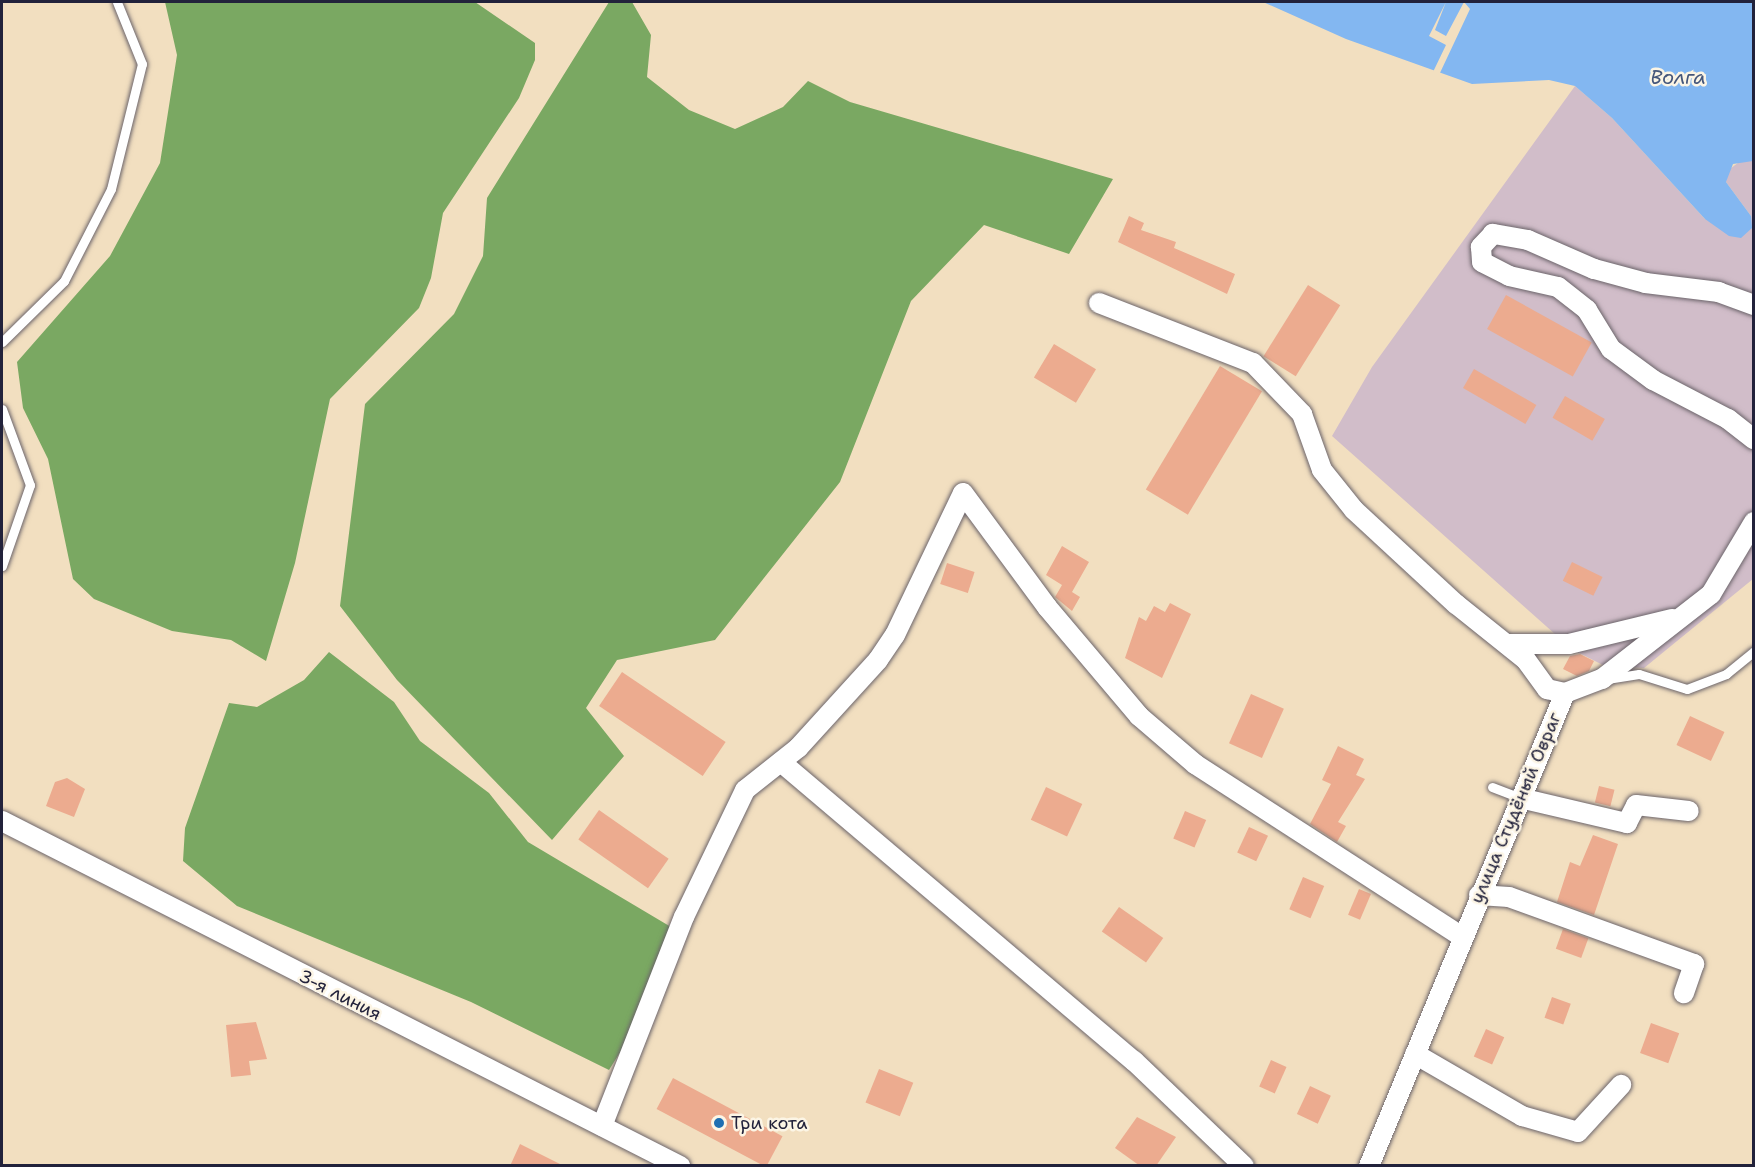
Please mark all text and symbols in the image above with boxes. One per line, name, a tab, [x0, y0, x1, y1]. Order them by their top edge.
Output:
water label: Волга	[1650, 65, 1706, 89]
street label: улица Студёный Овраг	[1466, 709, 1566, 907]
street label: 3-я линия	[295, 965, 385, 1025]
place label: Три кота	[731, 1112, 808, 1134]
marker: Три кота	[712, 1116, 726, 1130]

